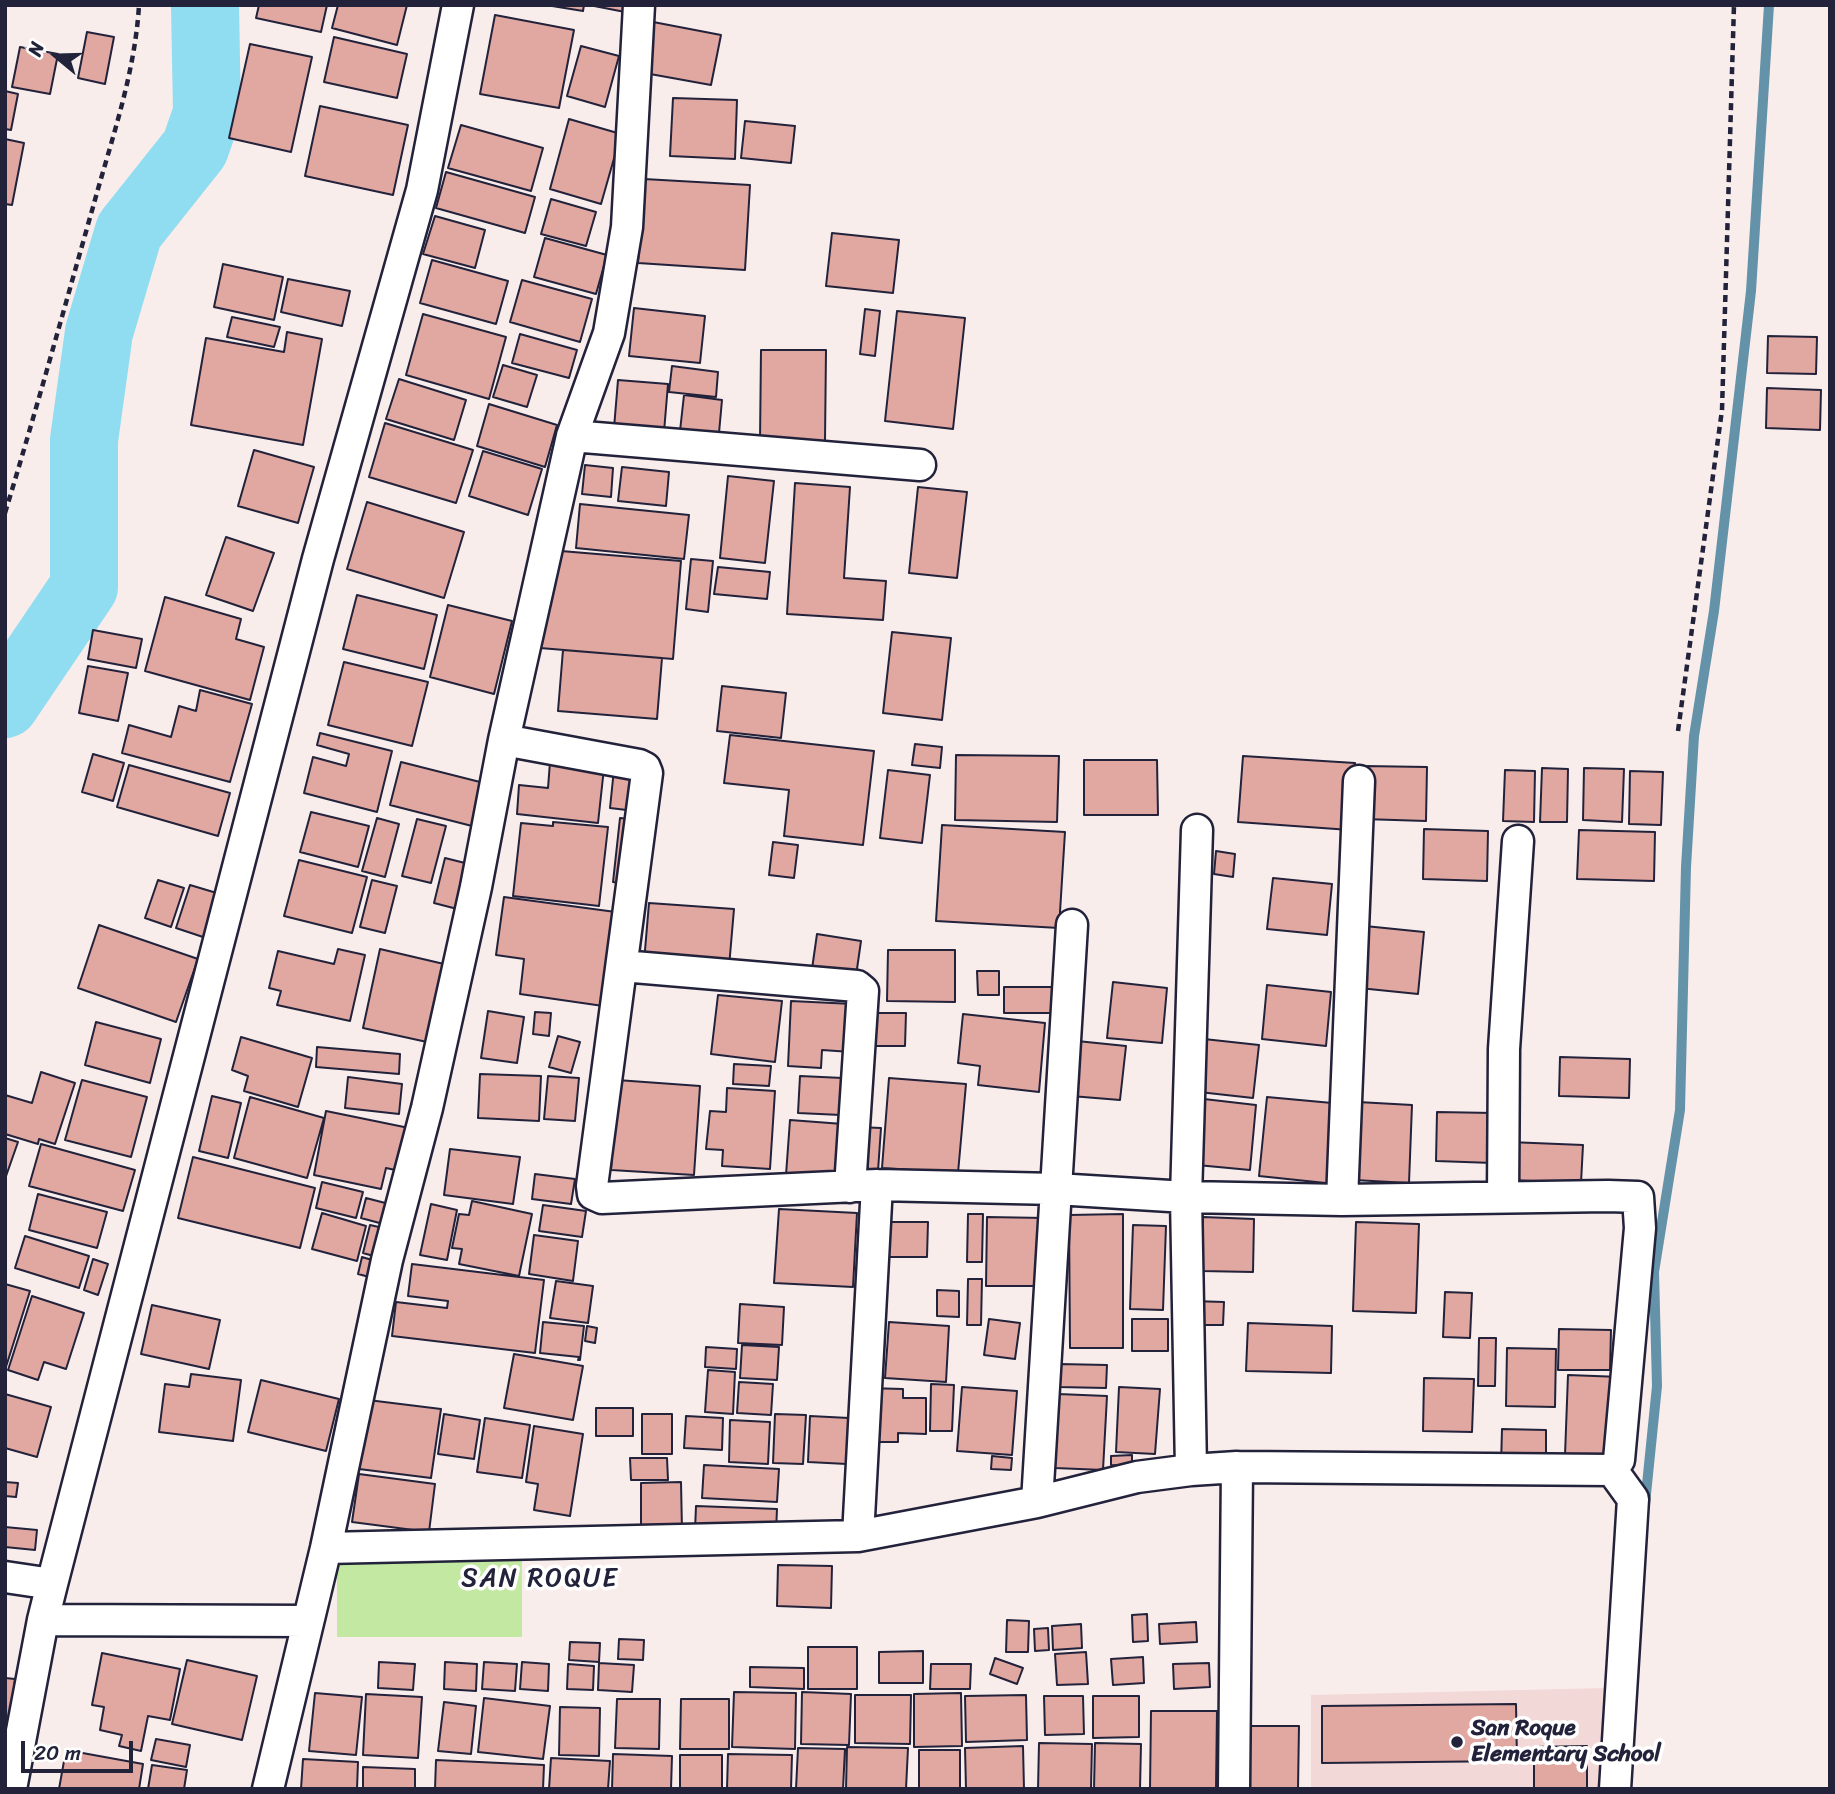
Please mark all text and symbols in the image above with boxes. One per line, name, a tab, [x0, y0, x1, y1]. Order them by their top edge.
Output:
north arrow	[21, 21, 91, 91]
text: N	[18, 37, 53, 61]
district label: SAN ROQUE	[462, 1563, 618, 1595]
place label: San Roque Elementary School	[1471, 1715, 1661, 1769]
scale bar	[24, 1728, 136, 1772]
text: 20 m	[34, 1734, 81, 1772]
marker: San Roque Elementary School	[1449, 1734, 1465, 1750]

